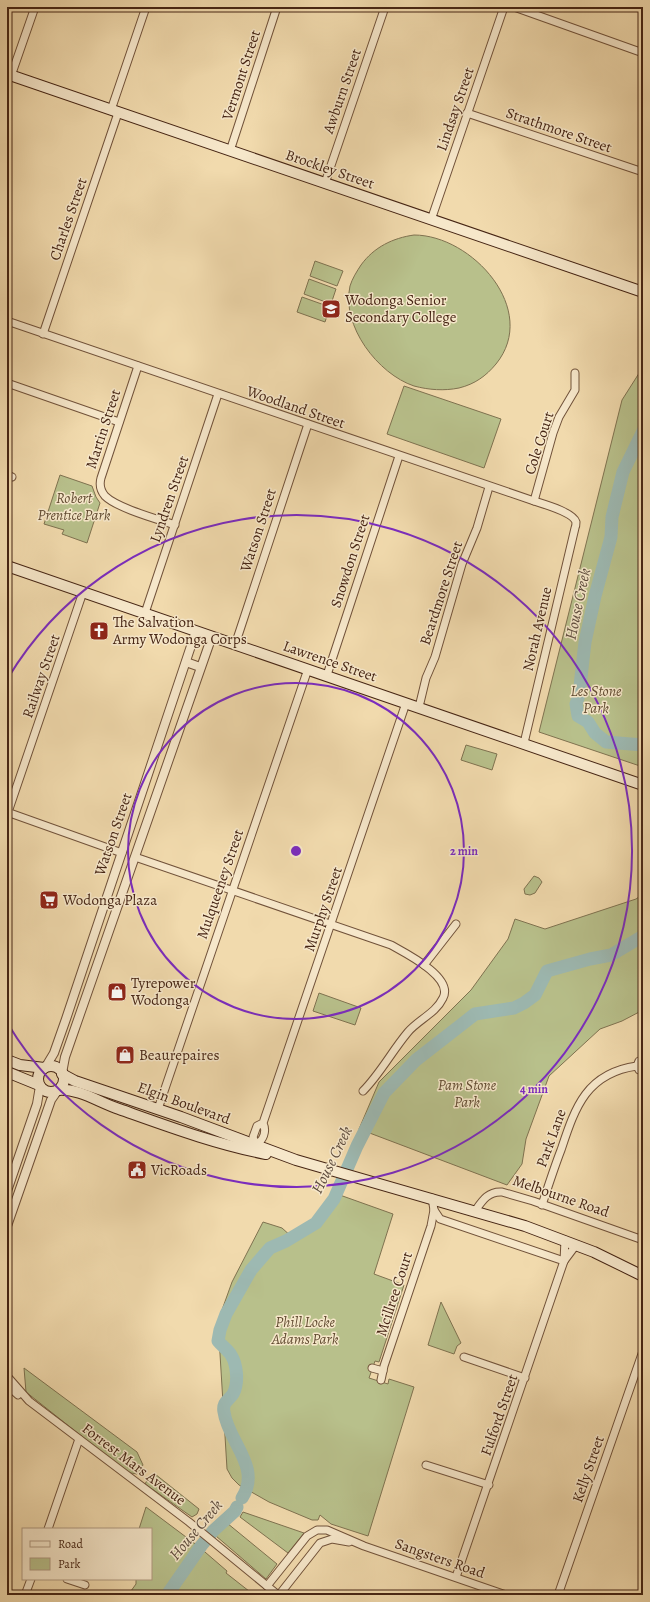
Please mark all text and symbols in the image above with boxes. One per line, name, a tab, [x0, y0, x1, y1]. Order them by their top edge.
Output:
street label: Vermont Street	[217, 27, 265, 123]
street label: Awburn Street	[318, 46, 366, 137]
street label: Lindsay Street	[431, 64, 479, 154]
street label: Strathmore Street	[503, 103, 615, 157]
street label: Brockley Street	[283, 144, 377, 194]
street label: Charles Street	[44, 175, 92, 263]
place label: Wodonga Senior Secondary College	[344, 290, 457, 327]
school or university icon: Wodonga Senior Secondary College	[320, 298, 342, 320]
street label: Woodland Street	[243, 381, 348, 433]
street label: Martin Street	[81, 387, 125, 471]
street label: Cole Court	[519, 409, 559, 477]
street label: Lyndren Street	[145, 453, 193, 545]
street label: Watson Street	[235, 486, 281, 575]
park label: Robert Prentice Park	[38, 488, 111, 525]
street label: Snowdon Street	[325, 512, 375, 610]
street label: Beardmore Street	[415, 538, 467, 648]
water label: House Creek	[560, 566, 596, 642]
street label: Norah Avenue	[518, 584, 556, 673]
place label: The Salvation Army Wodonga Corps	[112, 612, 247, 649]
church icon: The Salvation Army Wodonga Corps	[88, 620, 110, 642]
street label: Railway Street	[17, 631, 65, 721]
street label: Lawrence Street	[280, 636, 380, 686]
park label: Les Stone Park	[571, 681, 622, 718]
street label: Watson Street	[89, 790, 137, 879]
street label: Mulqueeney Street	[192, 826, 248, 942]
text: 2 min	[450, 843, 478, 859]
centre of rings	[289, 844, 303, 858]
street label: Murphy Street	[299, 864, 347, 954]
supermarket icon: Wodonga Plaza	[38, 889, 60, 911]
place label: Wodonga Plaza	[62, 890, 157, 910]
place label: Tyrepower Wodonga	[130, 973, 196, 1010]
shop icon: Tyrepower Wodonga	[106, 981, 128, 1003]
shop icon: Beaurepaires	[114, 1044, 136, 1066]
place label: Beaurepaires	[139, 1045, 219, 1065]
park label: Pam Stone Park	[438, 1075, 497, 1112]
street label: Elgin Boulevard	[135, 1077, 234, 1129]
text: 4 min	[520, 1081, 548, 1097]
street label: Park Lane	[531, 1106, 571, 1170]
water label: House Creek	[306, 1122, 358, 1198]
public building icon: VicRoads	[126, 1159, 148, 1181]
place label: VicRoads	[150, 1160, 207, 1180]
street label: Melbourne Road	[510, 1170, 613, 1222]
street label: Mcillree Court	[371, 1249, 417, 1339]
park label: Phill Locke Adams Park	[271, 1312, 339, 1349]
street label: Fulford Street	[476, 1371, 522, 1458]
street label: Forrest Mars Avenue	[78, 1418, 190, 1510]
street label: Kelly Street	[567, 1433, 609, 1505]
water label: House Creek	[164, 1495, 228, 1565]
legend	[22, 1528, 152, 1580]
street label: Sangsters Road	[392, 1533, 489, 1583]
text: Road	[58, 1536, 84, 1552]
text: Park	[58, 1556, 81, 1572]

